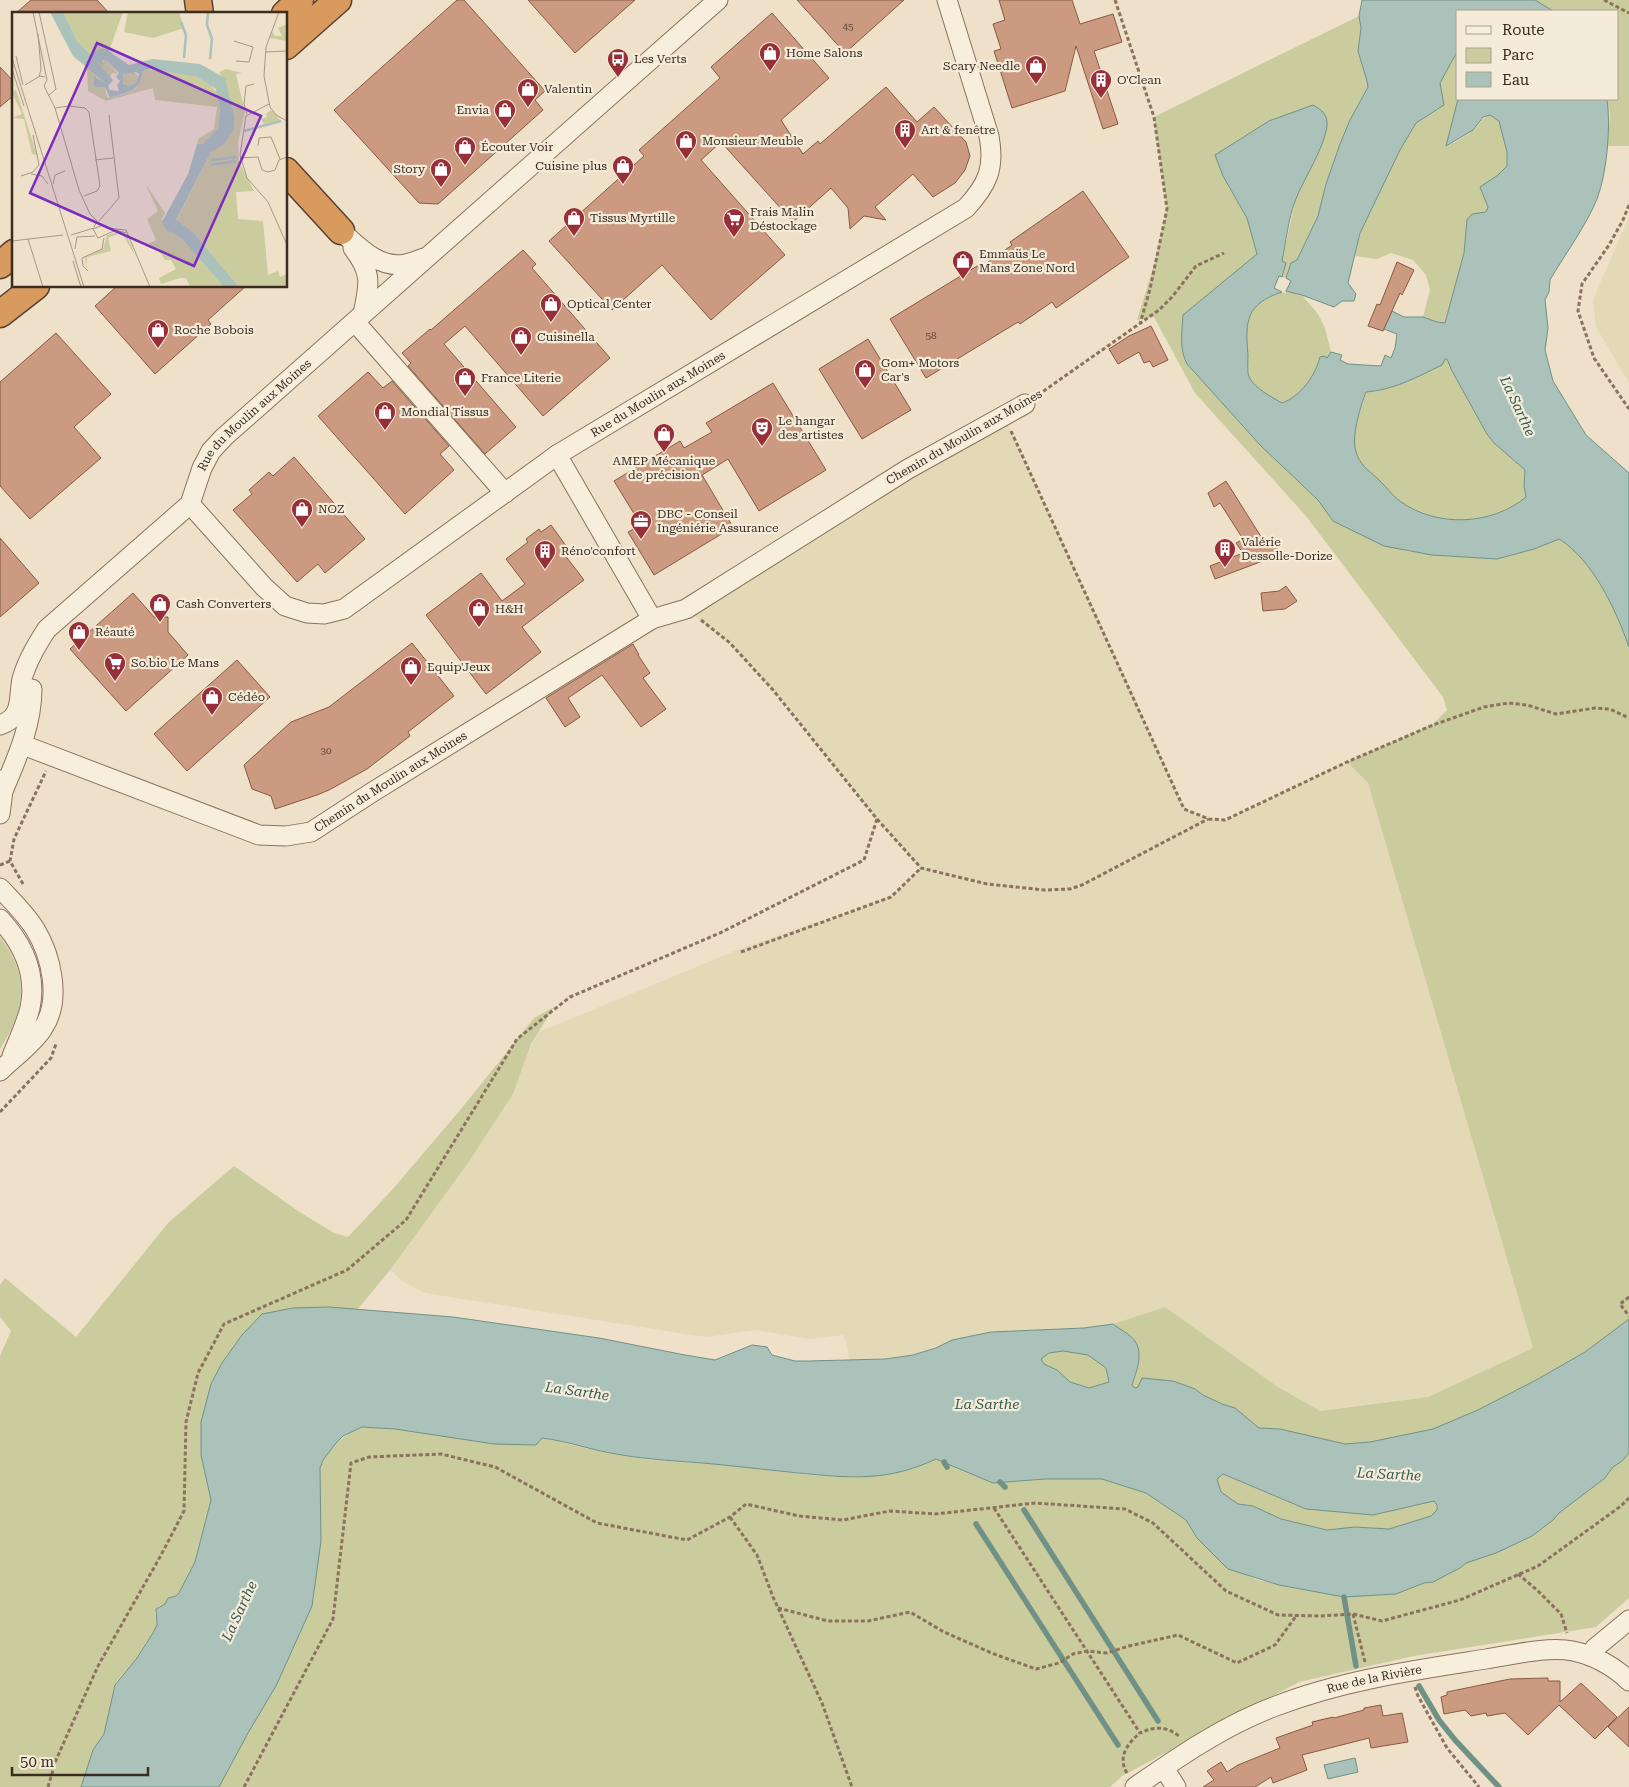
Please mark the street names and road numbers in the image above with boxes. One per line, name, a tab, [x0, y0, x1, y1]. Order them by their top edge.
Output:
street label: Rue du Moulin aux Moines	[588, 348, 728, 440]
street label: Rue du Moulin aux Moines	[195, 356, 314, 473]
street label: Chemin du Moulin aux Moines	[884, 386, 1045, 487]
street label: Chemin du Moulin aux Moines	[311, 728, 470, 835]
street label: Rue de la Rivière	[1325, 1662, 1423, 1696]

